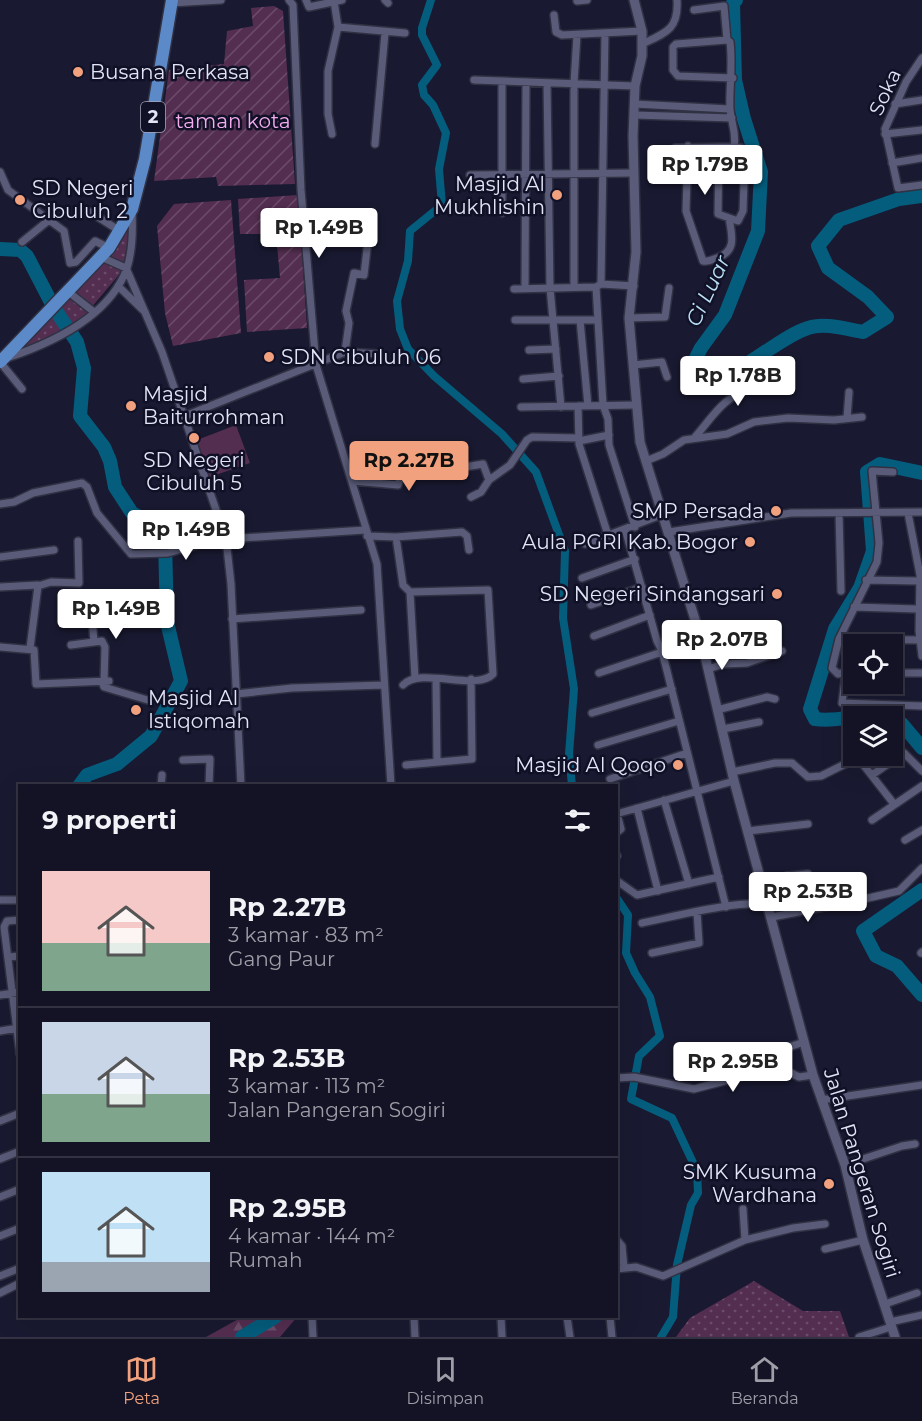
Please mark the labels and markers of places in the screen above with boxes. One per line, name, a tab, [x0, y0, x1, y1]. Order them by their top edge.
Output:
place label: Busana Perkasa	[90, 60, 250, 84]
marker: Busana Perkasa	[71, 65, 85, 79]
pin: Rp 1.79B	[643, 145, 767, 196]
place label: Masjid Al Mukhlishin	[434, 172, 545, 219]
place label: SD Negeri Cibuluh 2	[32, 176, 133, 223]
marker: Masjid Al Mukhlishin	[550, 188, 564, 202]
marker: SD Negeri Cibuluh 2	[13, 193, 27, 207]
pin: Rp 1.49B	[257, 208, 381, 259]
place label: SDN Cibuluh 06	[281, 345, 441, 369]
marker: SDN Cibuluh 06	[262, 350, 276, 364]
pin: Rp 1.78B	[676, 356, 800, 407]
place label: Masjid Baiturrohman	[143, 382, 285, 429]
marker: Masjid Baiturrohman	[124, 399, 138, 413]
marker: SD Negeri Cibuluh 5	[187, 431, 201, 445]
pin: Rp 2.27B	[347, 441, 471, 492]
place label: SD Negeri Cibuluh 5	[143, 448, 245, 495]
place label: SMP Persada	[632, 499, 764, 523]
marker: SMP Persada	[769, 504, 783, 518]
pin: Rp 1.49B	[124, 510, 248, 561]
place label: Aula PGRI Kab. Bogor	[522, 530, 738, 554]
marker: Aula PGRI Kab. Bogor	[743, 535, 757, 549]
place label: SD Negeri Sindangsari	[540, 582, 765, 606]
marker: SD Negeri Sindangsari	[770, 587, 784, 601]
pin: Rp 1.49B	[54, 589, 178, 640]
pin: Rp 2.07B	[660, 620, 784, 671]
place label: Masjid Al Istiqomah	[148, 686, 250, 733]
marker: Masjid Al Istiqomah	[129, 703, 143, 717]
place label: Masjid Al Qoqo	[515, 753, 666, 777]
marker: Masjid Al Qoqo	[671, 758, 685, 772]
pin: Rp 2.53B	[746, 872, 870, 923]
pin: Rp 2.95B	[671, 1042, 795, 1093]
place label: SMK Kusuma Wardhana	[683, 1160, 817, 1207]
marker: SMK Kusuma Wardhana	[822, 1177, 836, 1191]

